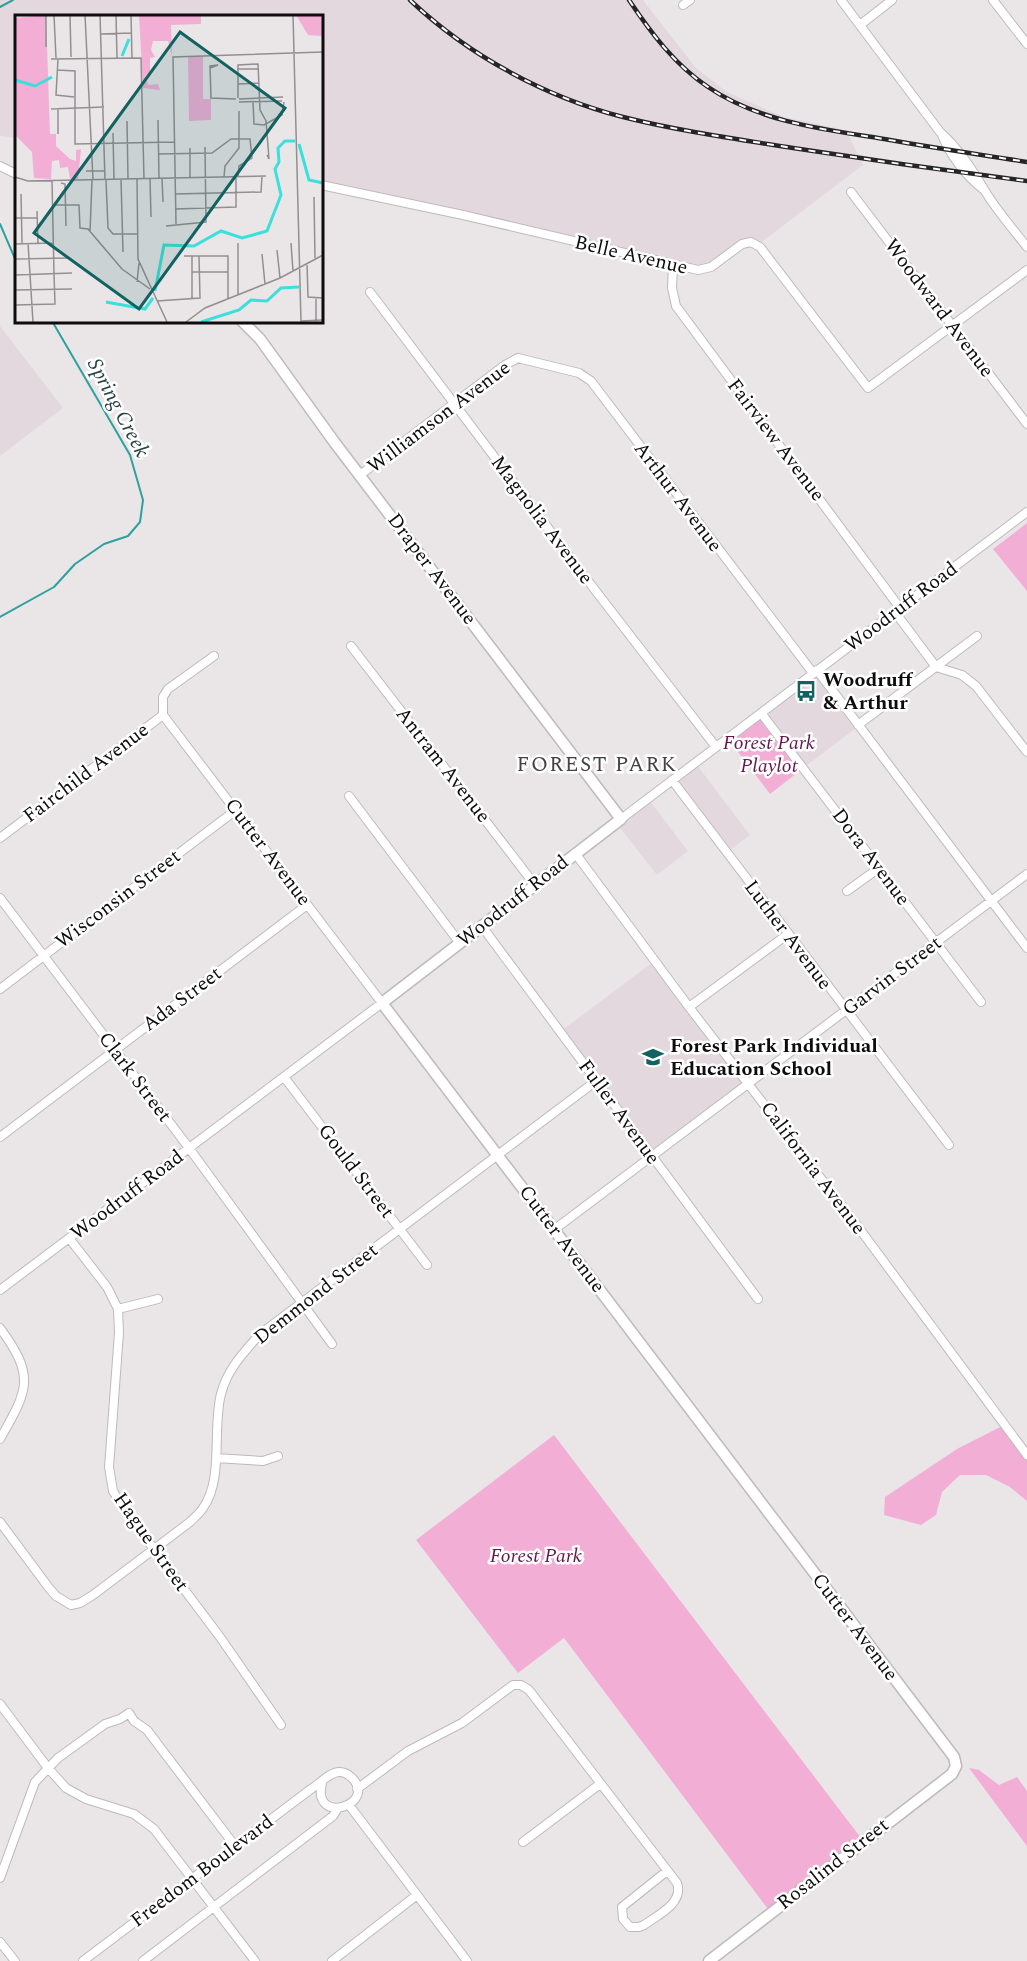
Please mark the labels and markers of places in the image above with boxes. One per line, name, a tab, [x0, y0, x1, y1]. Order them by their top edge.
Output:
place label: Woodruff & Arthur	[823, 665, 914, 718]
bus stop icon: Woodruff & Arthur	[794, 679, 818, 703]
place label: Forest Park Individual Education School	[670, 1031, 878, 1084]
school or university icon: Forest Park Individual Education School	[641, 1045, 665, 1069]

